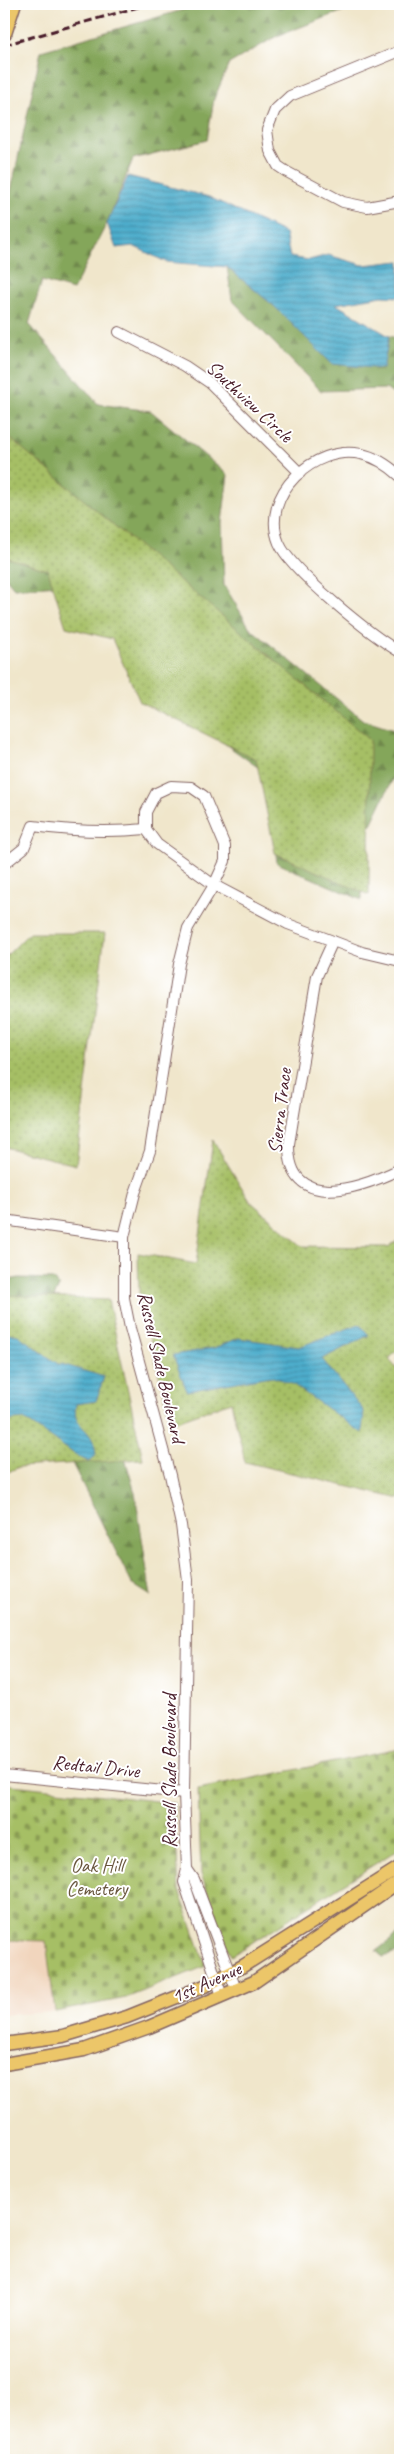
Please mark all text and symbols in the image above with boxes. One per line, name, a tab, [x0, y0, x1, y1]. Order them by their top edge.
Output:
street label: Southview Circle	[201, 355, 299, 449]
street label: Sierra Trace	[262, 1066, 297, 1155]
street label: Russell Slade Boulevard	[132, 1289, 192, 1448]
street label: Russell Slade Boulevard	[157, 1691, 182, 1848]
street label: Redtail Drive	[51, 1749, 142, 1784]
park label: Oak Hill Cemetery	[67, 1853, 130, 1901]
street label: 1st Avenue	[168, 1956, 246, 2009]

